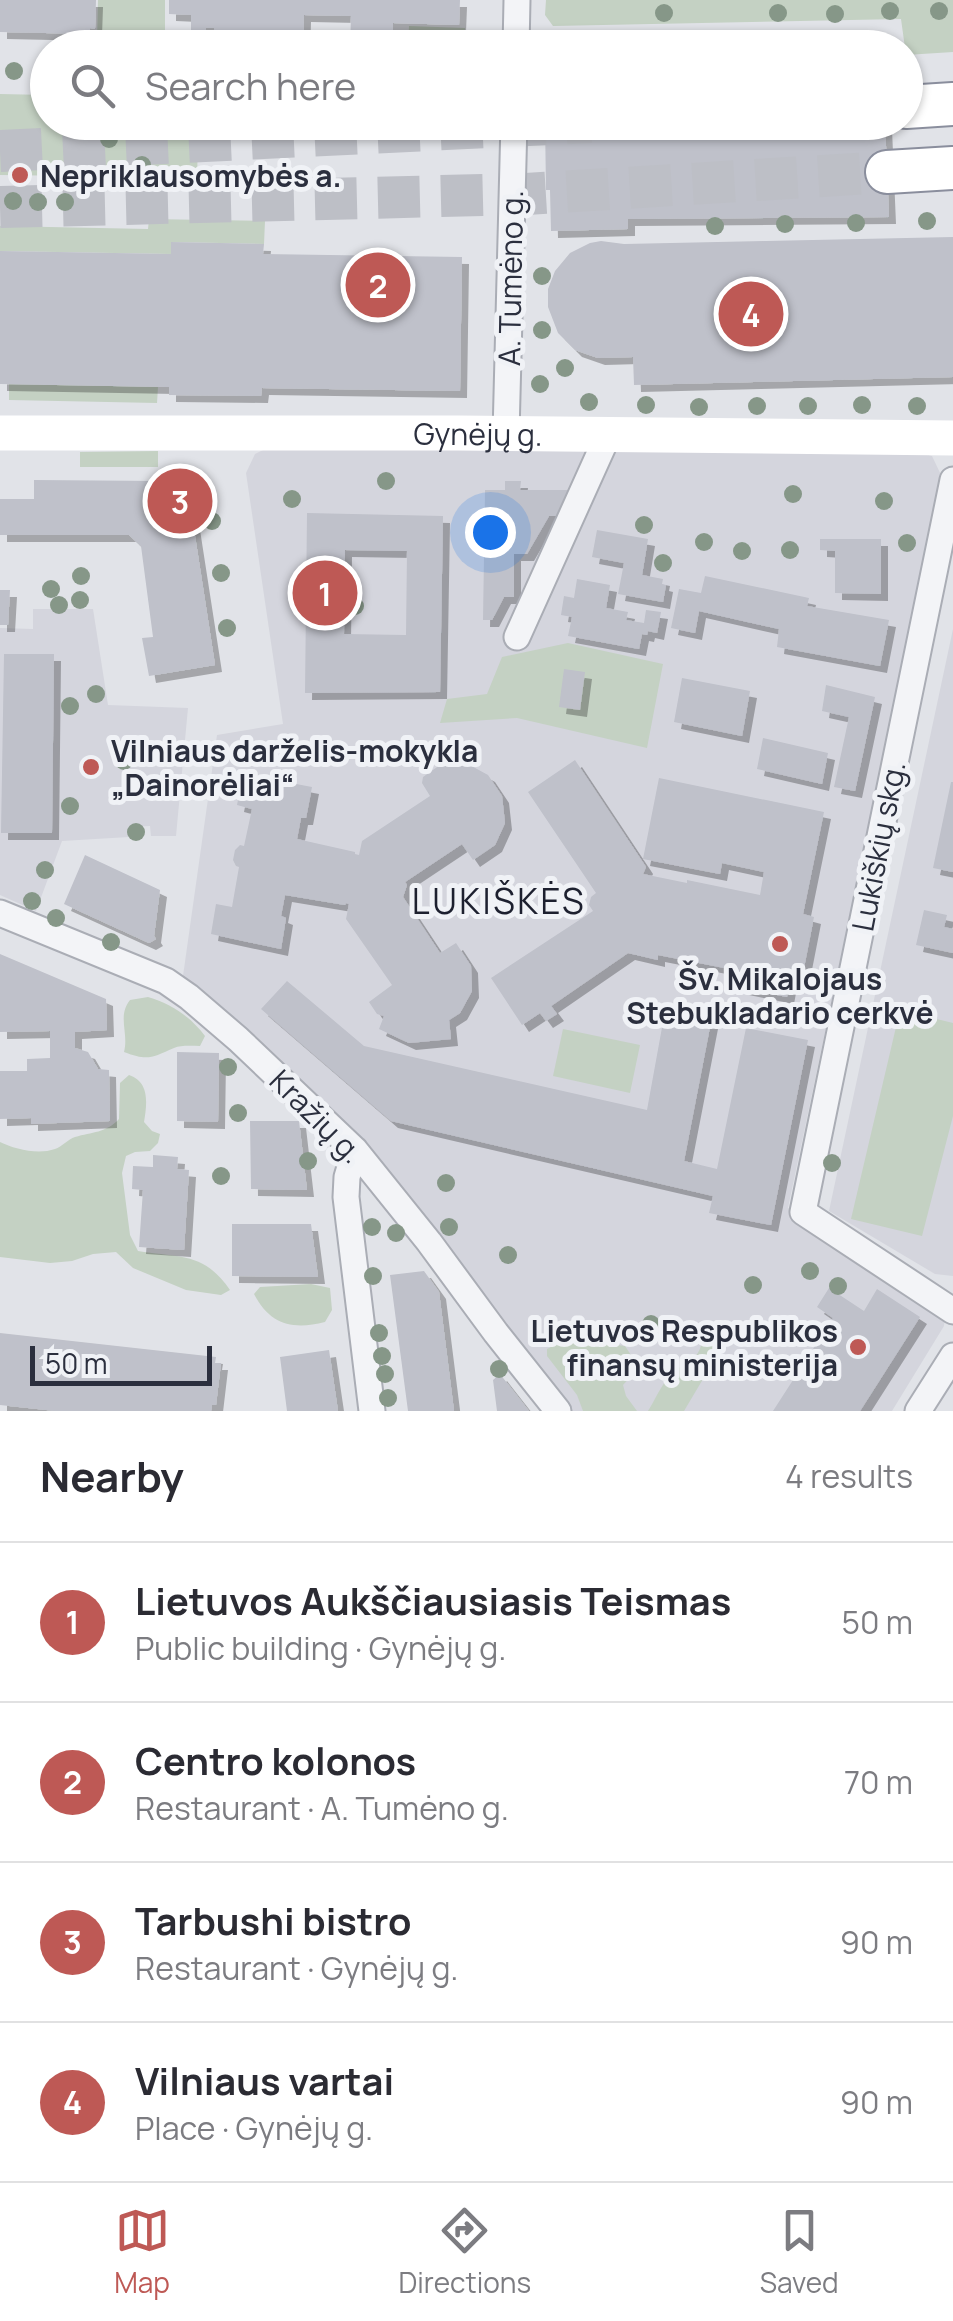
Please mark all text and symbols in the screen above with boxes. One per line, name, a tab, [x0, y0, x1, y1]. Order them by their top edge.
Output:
search box	[30, 30, 923, 140]
icon: search	[65, 58, 120, 113]
text: Search here	[145, 59, 356, 111]
place label: Nepriklausomybės a.	[40, 155, 342, 196]
marker: Nepriklausomybės a.	[9, 164, 31, 186]
street label: A. Tumėno g.	[488, 190, 532, 366]
pin: 2	[346, 248, 410, 322]
pin: 4	[718, 276, 784, 352]
street label: Gynėjų g.	[413, 412, 543, 454]
pin: 3	[148, 464, 212, 538]
your location	[465, 507, 516, 558]
pin: 1	[292, 556, 358, 630]
place label: Vilniaus darželis-mokykla „Dainorėliai“	[111, 730, 478, 805]
marker: Vilniaus darželis-mokykla „Dainorėliai“	[80, 756, 102, 778]
street label: Lukiškių skg.	[841, 757, 915, 935]
district label: LUKIŠKĖS	[412, 877, 586, 925]
marker: Šv. Mikalojaus Stebukladario cerkvė	[769, 933, 791, 955]
place label: Šv. Mikalojaus Stebukladario cerkvė	[626, 958, 934, 1033]
street label: Kražių g.	[261, 1060, 373, 1172]
place label: Lietuvos Respublikos finansų ministerija	[530, 1310, 838, 1385]
marker: Lietuvos Respublikos finansų ministerija	[847, 1336, 869, 1358]
scale bar	[30, 1341, 212, 1386]
text: 50 m	[45, 1344, 108, 1382]
text: Nearby	[40, 1447, 184, 1505]
text: 4 results	[785, 1454, 913, 1498]
text: Lietuvos Aukščiausiasis Teismas	[135, 1574, 731, 1626]
text: 1	[65, 1600, 80, 1644]
text: 50 m	[841, 1600, 913, 1644]
text: Public building · Gynėjų g.	[135, 1626, 506, 1670]
text: Centro kolonos	[135, 1734, 416, 1786]
text: 2	[63, 1760, 82, 1804]
text: 70 m	[844, 1760, 913, 1804]
text: Restaurant · A. Tumėno g.	[135, 1786, 509, 1830]
text: Tarbushi bistro	[135, 1894, 412, 1946]
text: 3	[63, 1920, 82, 1964]
text: 90 m	[840, 1920, 913, 1964]
text: Restaurant · Gynėjų g.	[135, 1946, 458, 1990]
text: Vilniaus vartai	[135, 2054, 394, 2106]
text: 4	[63, 2080, 82, 2124]
text: 90 m	[840, 2080, 913, 2124]
text: Place · Gynėjų g.	[135, 2106, 373, 2150]
tab: Map	[114, 2203, 170, 2301]
tab: Directions	[399, 2203, 531, 2301]
tab: Saved	[760, 2203, 839, 2301]

